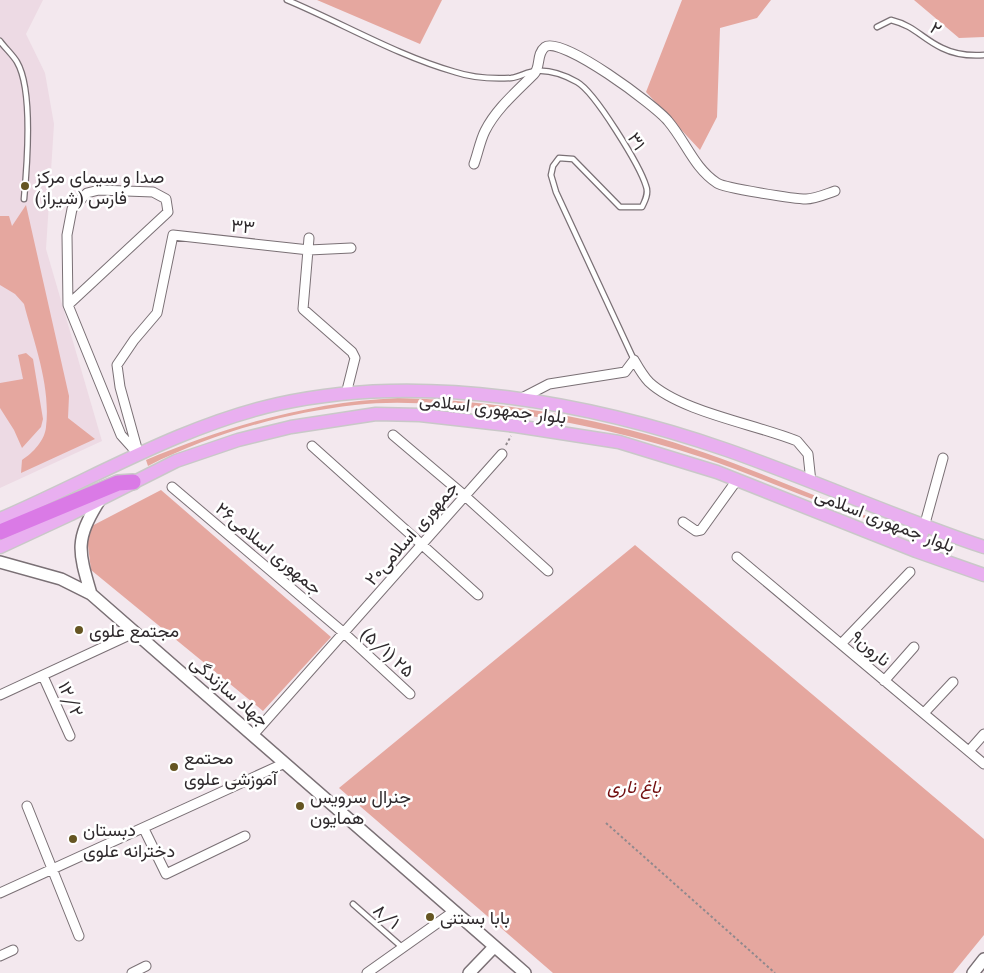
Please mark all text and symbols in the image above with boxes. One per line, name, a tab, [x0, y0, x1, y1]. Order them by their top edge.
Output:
street label: ۲	[926, 16, 946, 40]
street label: ۳۱	[623, 128, 651, 154]
place label: صدا و سیمای مرکز فارس (شیراز)	[34, 165, 164, 209]
marker: صدا و سیمای مرکز فارس (شیراز)	[19, 180, 31, 192]
street label: ۳۳	[230, 213, 256, 239]
street label: بلوار جمهوری اسلامی	[418, 388, 568, 428]
street label: جمهوری اسلامی۲۰	[359, 476, 463, 590]
street label: بلوار جمهوری اسلامی	[812, 483, 958, 557]
street label: جمهوری اسلامی۲۶	[211, 497, 327, 599]
place label: مجتمع علوی	[89, 619, 179, 643]
street label: (۵/۱) ۲۵	[357, 622, 419, 682]
marker: مجتمع علوی	[73, 624, 85, 636]
street label: نارون۹	[847, 625, 895, 671]
street label: جهاد سازندگی	[186, 650, 274, 732]
street label: ۱۲/۲	[53, 678, 89, 720]
place label: محتمع آموزشی علوی	[184, 746, 279, 790]
marker: محتمع آموزشی علوی	[168, 761, 180, 773]
park label: باغ ناری	[607, 775, 662, 800]
place label: جنرال سرویس همایون	[310, 785, 411, 829]
marker: جنرال سرویس همایون	[294, 800, 306, 812]
place label: دبستان دخترانه علوی	[83, 818, 175, 862]
marker: دبستان دخترانه علوی	[67, 833, 79, 845]
street label: ۸/۱	[369, 898, 405, 934]
place label: بابا بستنی	[440, 906, 510, 929]
marker: بابا بستنی	[424, 911, 436, 923]

